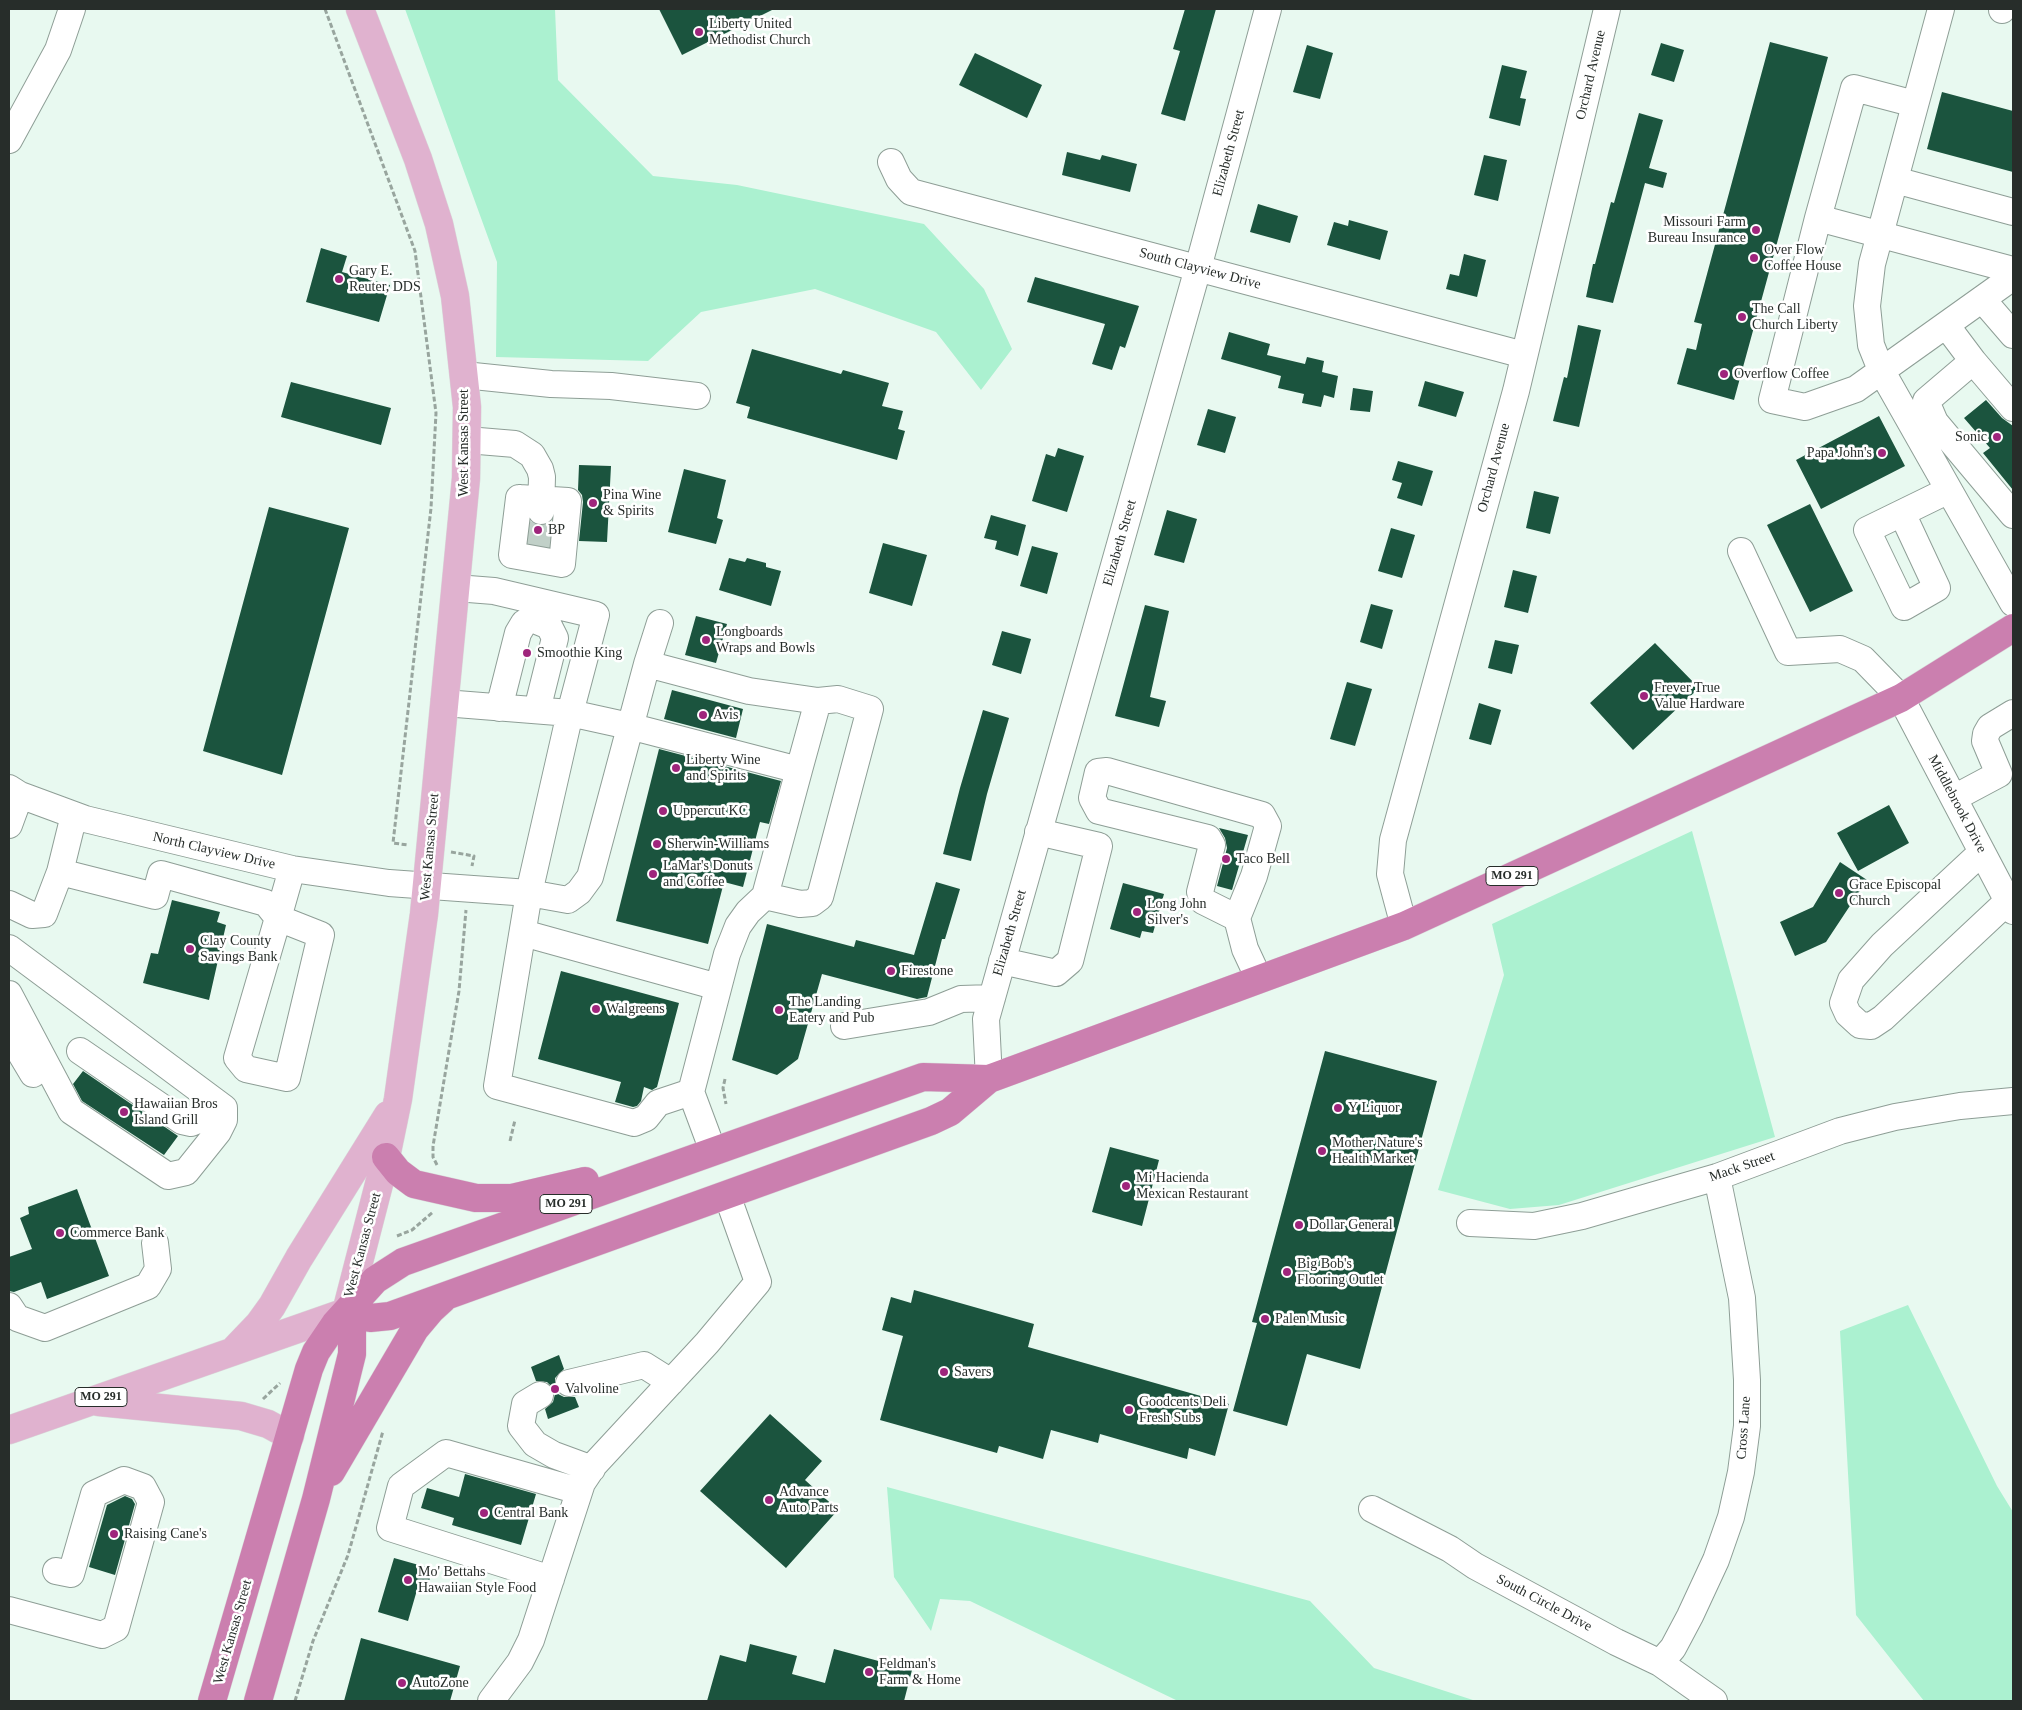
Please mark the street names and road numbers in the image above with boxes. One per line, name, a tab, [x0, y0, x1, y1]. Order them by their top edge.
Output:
street label: Orchard Avenue	[1572, 28, 1610, 122]
street label: Elizabeth Street	[1209, 108, 1249, 198]
street label: South Clayview Drive	[1137, 245, 1263, 293]
street label: West Kansas Street	[456, 389, 472, 497]
street label: Orchard Avenue	[1474, 421, 1514, 515]
street label: Elizabeth Street	[1100, 498, 1140, 588]
street label: Middlebrook Drive	[1924, 752, 1990, 856]
street label: West Kansas Street	[417, 793, 443, 901]
street label: North Clayview Drive	[151, 829, 277, 873]
road number: MO 291	[1486, 866, 1538, 886]
street label: Elizabeth Street	[990, 888, 1030, 978]
street label: Mack Street	[1707, 1148, 1777, 1186]
street label: West Kansas Street	[341, 1191, 385, 1299]
road number: MO 291	[540, 1194, 592, 1214]
road number: MO 291	[75, 1388, 127, 1406]
street label: Cross Lane	[1733, 1396, 1755, 1460]
street label: South Circle Drive	[1493, 1571, 1595, 1635]
street label: West Kansas Street	[210, 1578, 256, 1686]

